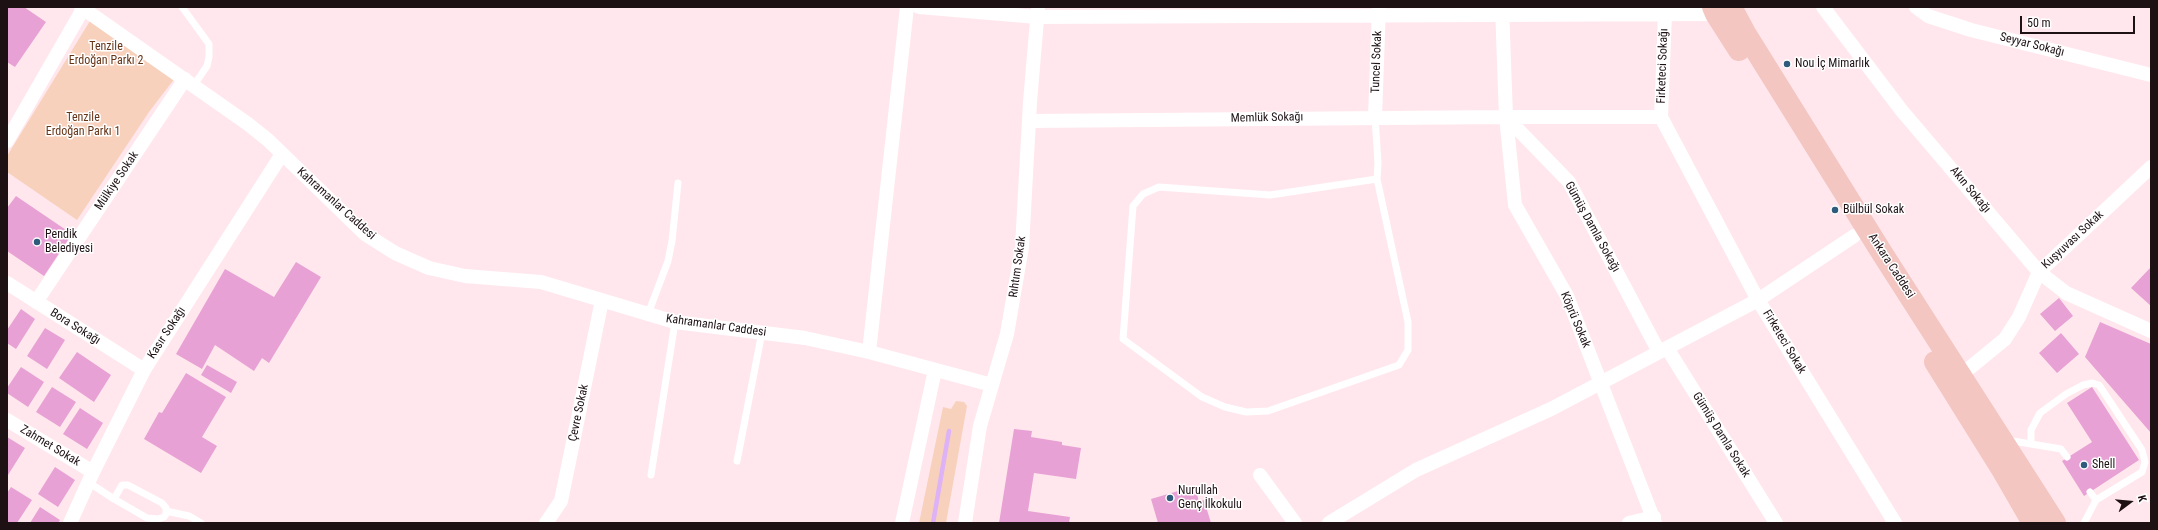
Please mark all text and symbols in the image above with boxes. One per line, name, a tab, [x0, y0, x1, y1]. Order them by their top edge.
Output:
scale bar	[2022, 8, 2137, 34]
text: 50 m	[2027, 16, 2051, 30]
street label: Firketeci Sokağı	[1654, 28, 1672, 104]
street label: Tuncel Sokak	[1369, 30, 1385, 94]
street label: Seyyar Sokağı	[1998, 30, 2066, 60]
park label: Tenzile Erdoğan Parkı 2	[69, 40, 143, 68]
place label: Nou İç Mimarlık	[1795, 57, 1870, 71]
marker: Nou İç Mimarlık	[1782, 59, 1792, 69]
street label: Memlük Sokağı	[1231, 110, 1303, 126]
park label: Tenzile Erdoğan Parkı 1	[46, 111, 120, 139]
street label: Mülkiye Sokak	[92, 149, 142, 213]
street label: Akın Sokağı	[1947, 164, 1993, 216]
street label: Kahramanlar Caddesi	[294, 165, 378, 243]
street label: Gümüş Damla Sokağı	[1561, 179, 1623, 275]
place label: Bülbül Sokak	[1843, 203, 1904, 217]
marker: Bülbül Sokak	[1830, 205, 1840, 215]
street label: Kuşyuvası Sokak	[2039, 208, 2107, 272]
place label: Pendik Belediyesi	[45, 228, 93, 256]
street label: Ankara Caddesi	[1865, 231, 1917, 301]
street label: Rıhtım Sokak	[1007, 235, 1029, 299]
marker: Pendik Belediyesi	[32, 237, 42, 247]
street label: Köprü Sokak	[1557, 290, 1593, 350]
street label: Kasır Sokağı	[145, 304, 189, 362]
street label: Bora Sokağı	[47, 306, 103, 348]
street label: Firketeci Sokak	[1759, 307, 1809, 377]
street label: Kahramanlar Caddesi	[665, 312, 767, 340]
street label: Çevre Sokak	[566, 383, 592, 443]
street label: Gümüş Damla Sokak	[1689, 390, 1753, 480]
street label: Zahmet Sokak	[17, 422, 83, 470]
place label: Shell	[2092, 458, 2115, 472]
marker: Shell	[2079, 460, 2089, 470]
north arrow	[2110, 482, 2150, 522]
place label: Nurullah Genç İlkokulu	[1178, 484, 1242, 512]
marker: Nurullah Genç İlkokulu	[1165, 493, 1175, 503]
text: K	[2135, 494, 2149, 503]

